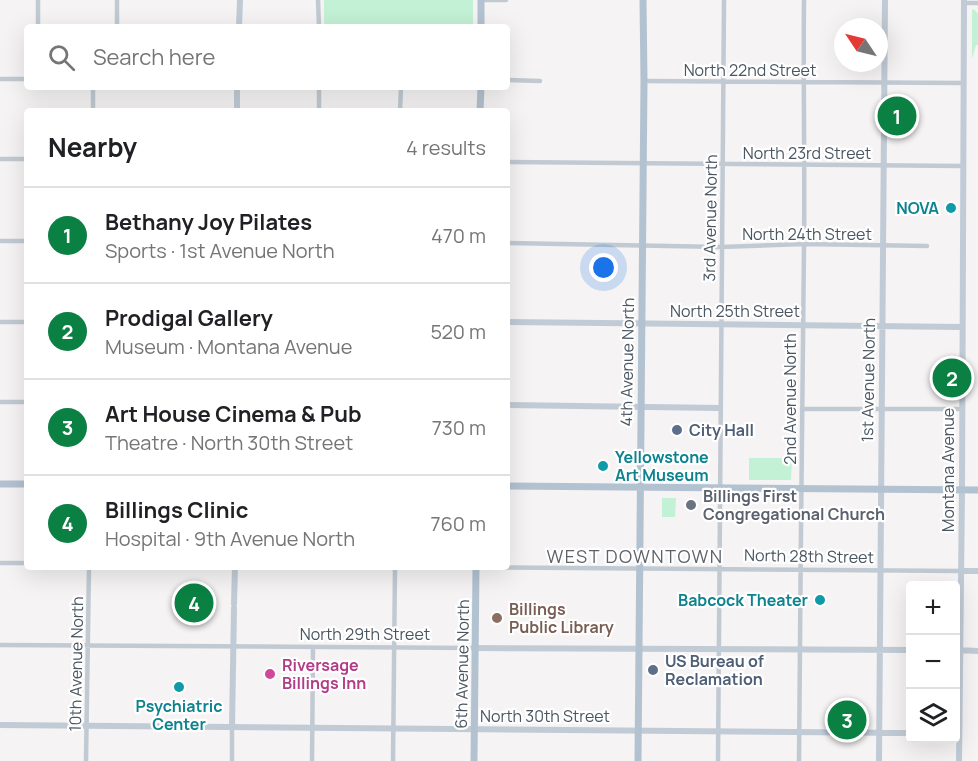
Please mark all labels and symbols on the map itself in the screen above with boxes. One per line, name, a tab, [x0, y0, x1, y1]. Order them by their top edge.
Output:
north arrow	[834, 18, 888, 72]
street label: North 22nd Street	[684, 59, 816, 81]
pin: 1	[878, 94, 916, 138]
street label: North 23rd Street	[743, 142, 871, 164]
street label: 3rd Avenue North	[698, 154, 722, 282]
place label: NOVA	[896, 197, 939, 219]
marker: NOVA	[944, 201, 958, 215]
street label: North 24th Street	[742, 223, 872, 245]
your location	[589, 253, 618, 282]
street label: 4th Avenue North	[615, 298, 639, 426]
street label: North 25th Street	[670, 300, 800, 322]
street label: 1st Avenue North	[856, 318, 880, 442]
street label: 2nd Avenue North	[779, 333, 801, 465]
pin: 2	[932, 356, 972, 400]
street label: Montana Avenue	[937, 408, 959, 532]
place label: City Hall	[689, 419, 754, 441]
marker: City Hall	[670, 423, 684, 437]
place label: Yellowstone Art Museum	[615, 446, 709, 486]
marker: Yellowstone Art Museum	[596, 459, 610, 473]
place label: Billings First Congregational Church	[703, 485, 885, 525]
marker: Billings First Congregational Church	[684, 498, 698, 512]
district label: WEST DOWNTOWN	[546, 544, 724, 568]
street label: North 28th Street	[744, 544, 874, 568]
pin: 4	[174, 580, 214, 626]
place label: Babcock Theater	[678, 589, 808, 611]
marker: Babcock Theater	[813, 593, 827, 607]
street label: 10th Avenue North	[64, 596, 88, 732]
place label: Billings Public Library	[509, 598, 614, 638]
street label: 6th Avenue North	[450, 599, 474, 729]
marker: Billings Public Library	[490, 611, 504, 625]
street label: North 29th Street	[300, 623, 430, 645]
place label: US Bureau of Reclamation	[665, 650, 764, 690]
place label: Riversage Billings Inn	[282, 654, 366, 694]
marker: US Bureau of Reclamation	[646, 663, 660, 677]
marker: Riversage Billings Inn	[263, 667, 277, 681]
marker: Psychiatric Center	[172, 680, 186, 694]
place label: Psychiatric Center	[135, 695, 223, 735]
pin: 3	[828, 698, 866, 742]
street label: North 30th Street	[480, 705, 610, 727]

